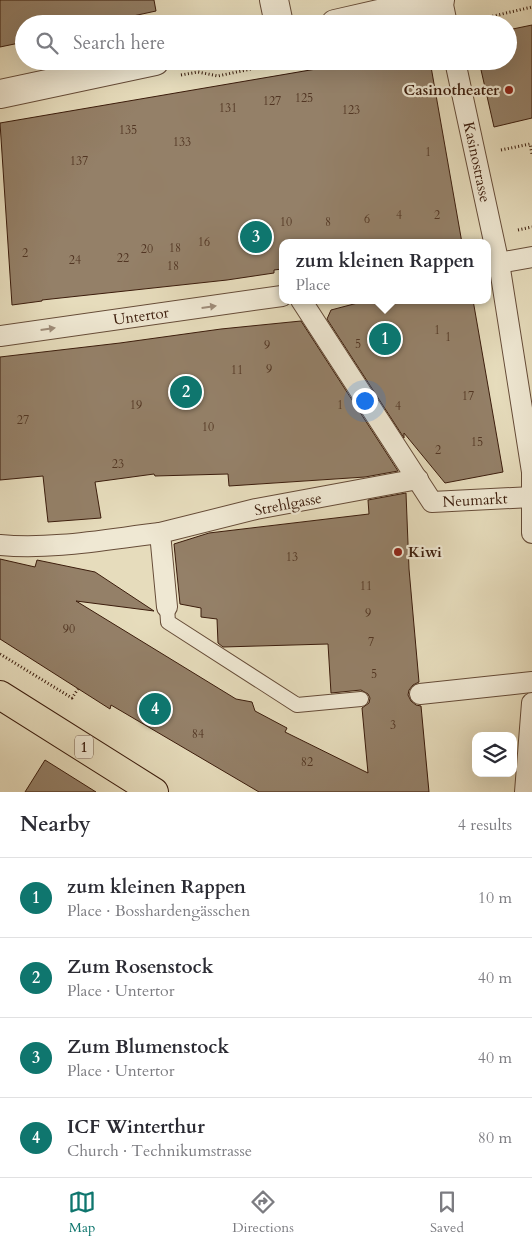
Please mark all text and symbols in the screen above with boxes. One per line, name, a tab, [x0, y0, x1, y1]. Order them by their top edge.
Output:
search box	[15, 15, 517, 70]
icon: search	[33, 29, 61, 57]
text: Search here	[73, 30, 165, 56]
place label: Casinotheater	[404, 80, 500, 100]
marker: Casinotheater	[503, 84, 515, 96]
house number: 125	[295, 90, 313, 106]
house number: 127	[263, 93, 281, 109]
house number: 131	[219, 100, 237, 116]
house number: 123	[342, 102, 360, 118]
street label: Kasinostrasse	[459, 120, 495, 204]
house number: 135	[119, 122, 137, 138]
house number: 133	[173, 134, 191, 150]
house number: 1	[425, 144, 431, 160]
house number: 137	[70, 153, 88, 169]
house number: 4	[396, 207, 402, 223]
house number: 2	[434, 207, 440, 223]
house number: 6	[364, 211, 370, 227]
house number: 10	[280, 214, 292, 230]
house number: 8	[325, 214, 331, 230]
pin: 3	[240, 218, 272, 256]
house number: 16	[198, 234, 210, 250]
popup	[279, 239, 491, 304]
house number: 18	[169, 240, 181, 256]
house number: 20	[141, 241, 153, 257]
house number: 2	[22, 245, 28, 261]
text: zum kleinen Rappen	[296, 248, 474, 274]
house number: 22	[117, 250, 129, 266]
house number: 24	[69, 252, 81, 268]
house number: 18	[167, 258, 179, 274]
text: Place	[296, 274, 331, 296]
street label: Untertor	[112, 302, 171, 330]
one-way arrow	[202, 302, 218, 310]
pin: 1	[369, 320, 401, 358]
house number: 1	[434, 322, 440, 338]
one-way arrow	[41, 325, 57, 333]
house number: 1	[445, 329, 451, 345]
house number: 5	[355, 336, 361, 352]
house number: 9	[264, 337, 270, 353]
house number: 9	[266, 361, 272, 377]
house number: 11	[231, 362, 243, 378]
pin: 2	[170, 373, 202, 411]
your location	[352, 388, 378, 414]
house number: 17	[462, 388, 474, 404]
house number: 19	[130, 397, 142, 413]
house number: 1	[337, 397, 343, 413]
house number: 4	[395, 398, 401, 414]
house number: 27	[17, 412, 29, 428]
house number: 10	[202, 419, 214, 435]
house number: 15	[471, 434, 483, 450]
house number: 2	[435, 442, 441, 458]
house number: 23	[112, 456, 124, 472]
street label: Strehlgasse	[253, 488, 324, 520]
street label: Neumarkt	[442, 488, 508, 512]
place label: Kiwi	[408, 542, 442, 562]
marker: Kiwi	[392, 546, 404, 558]
house number: 13	[286, 549, 298, 565]
house number: 11	[360, 578, 372, 594]
house number: 9	[365, 605, 371, 621]
house number: 90	[63, 621, 75, 637]
house number: 7	[368, 634, 374, 650]
house number: 5	[371, 666, 377, 682]
pin: 4	[139, 690, 171, 728]
house number: 3	[390, 717, 396, 733]
house number: 84	[192, 726, 204, 742]
map controls	[472, 732, 517, 777]
button: layers	[472, 732, 517, 777]
road number: 1	[75, 736, 93, 759]
house number: 82	[301, 754, 313, 770]
text: Nearby	[20, 810, 91, 839]
text: 4 results	[458, 814, 512, 836]
text: zum kleinen Rappen	[67, 874, 246, 900]
text: 1	[32, 887, 40, 909]
text: 10 m	[478, 887, 512, 909]
text: Place · Bosshardengässchen	[67, 900, 250, 922]
text: Zum Rosenstock	[67, 954, 214, 980]
text: 2	[32, 967, 40, 989]
text: 40 m	[478, 967, 512, 989]
text: Place · Untertor	[67, 980, 175, 1002]
text: Zum Blumenstock	[67, 1034, 229, 1060]
text: 3	[32, 1047, 40, 1069]
text: 40 m	[478, 1047, 512, 1069]
text: Place · Untertor	[67, 1060, 175, 1082]
text: ICF Winterthur	[67, 1114, 205, 1140]
text: 4	[32, 1127, 40, 1149]
text: 80 m	[478, 1127, 512, 1149]
text: Church · Technikumstrasse	[67, 1140, 252, 1162]
tab: Map	[68, 1188, 96, 1237]
tab: Directions	[232, 1188, 294, 1237]
tab: Saved	[430, 1188, 464, 1237]

